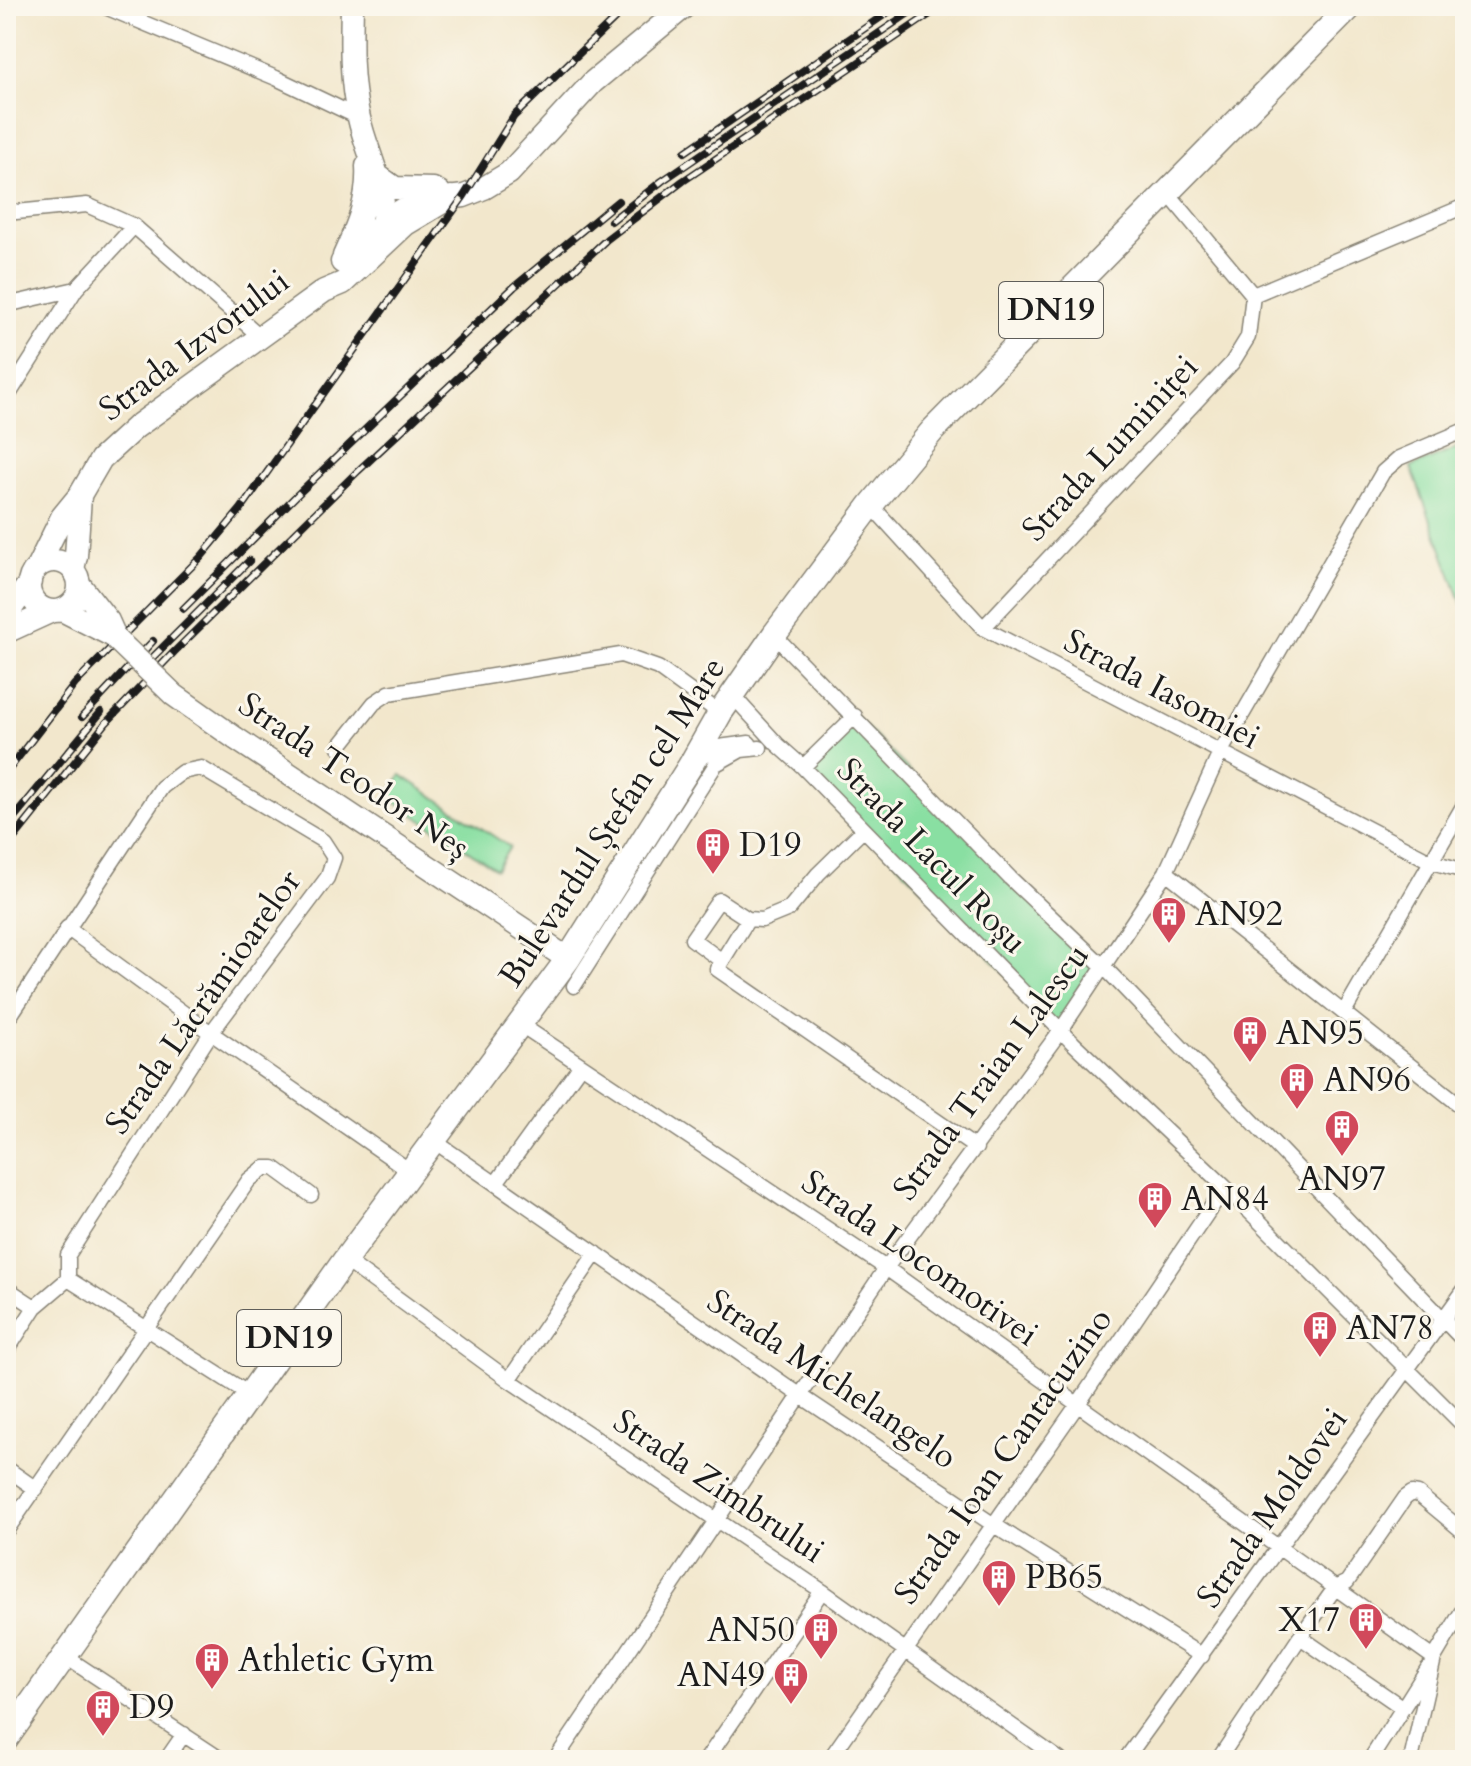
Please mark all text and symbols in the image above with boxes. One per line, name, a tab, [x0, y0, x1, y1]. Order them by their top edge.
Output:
street label: Strada Izvorului	[89, 258, 299, 432]
road number: DN19	[999, 282, 1103, 338]
street label: Strada Luminiței	[1012, 345, 1208, 551]
street label: Strada Iasomiei	[1056, 618, 1268, 760]
street label: Bulevardul Ștefan cel Mare	[488, 648, 736, 996]
street label: Strada Teodor Neș	[229, 682, 479, 870]
street label: Strada Lacul Roșu	[827, 748, 1037, 964]
place label: D19	[739, 822, 801, 868]
building icon: D19	[694, 826, 732, 876]
street label: Strada Lăcrămioarelor	[94, 860, 312, 1143]
place label: AN92	[1195, 891, 1283, 937]
building icon: AN92	[1150, 895, 1188, 945]
street label: Strada Traian Lalescu	[882, 935, 1100, 1209]
place label: AN95	[1276, 1010, 1364, 1056]
building icon: AN95	[1231, 1014, 1269, 1064]
place label: AN96	[1323, 1057, 1411, 1103]
building icon: AN96	[1278, 1061, 1316, 1111]
building icon: AN97	[1323, 1108, 1361, 1158]
place label: AN97	[1298, 1156, 1386, 1202]
street label: Strada Locomotivei	[792, 1159, 1048, 1357]
place label: AN84	[1181, 1176, 1269, 1222]
building icon: AN84	[1136, 1180, 1174, 1230]
street label: Strada Michelangelo	[698, 1278, 966, 1480]
street label: Strada Ioan Cantacuzino	[883, 1299, 1123, 1613]
place label: AN78	[1346, 1305, 1434, 1351]
building icon: AN78	[1301, 1309, 1339, 1359]
road number: DN19	[237, 1310, 341, 1366]
street label: Strada Zimbrului	[604, 1398, 834, 1574]
street label: Strada Moldovei	[1186, 1399, 1358, 1617]
place label: PB65	[1025, 1554, 1103, 1600]
building icon: PB65	[980, 1558, 1018, 1608]
place label: X17	[1278, 1597, 1340, 1643]
building icon: X17	[1347, 1601, 1385, 1651]
place label: AN50	[707, 1607, 795, 1653]
building icon: AN50	[802, 1611, 840, 1661]
place label: Athletic Gym	[238, 1637, 434, 1683]
building icon: Athletic Gym	[193, 1641, 231, 1691]
place label: AN49	[677, 1652, 765, 1698]
building icon: AN49	[772, 1656, 810, 1706]
place label: D9	[129, 1684, 174, 1730]
building icon: D9	[84, 1688, 122, 1738]

